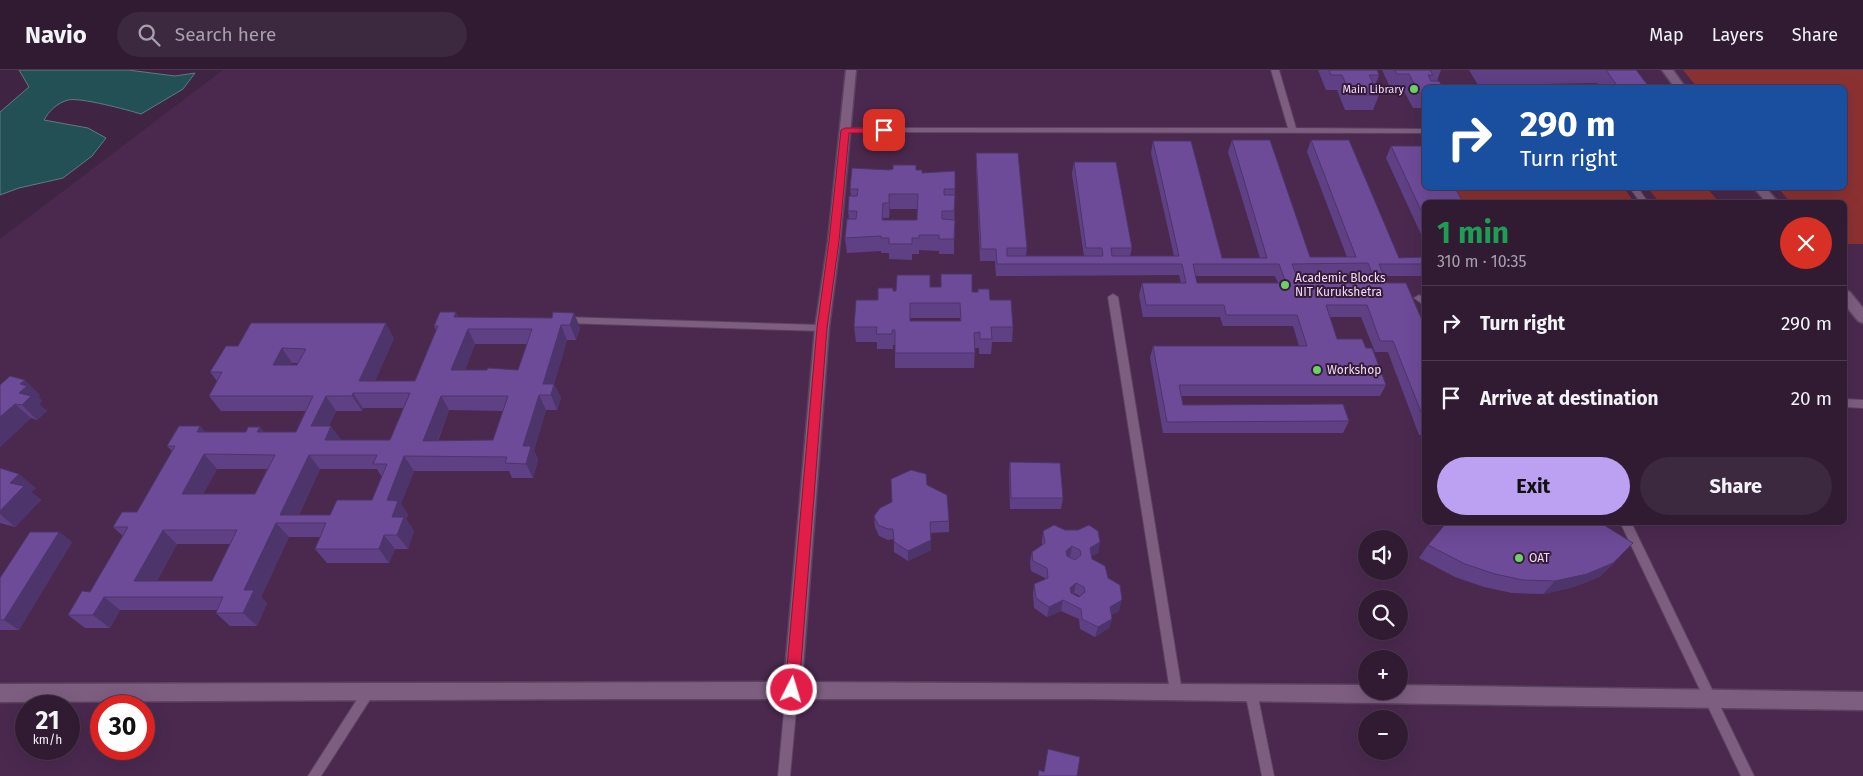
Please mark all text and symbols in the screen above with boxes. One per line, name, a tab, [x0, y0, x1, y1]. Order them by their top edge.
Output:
search box	[117, 12, 467, 57]
text: Navio	[25, 21, 87, 49]
icon: search	[135, 21, 163, 49]
text: Search here	[175, 23, 276, 46]
text: Map	[1649, 24, 1684, 46]
text: Layers	[1712, 24, 1764, 46]
text: Share	[1792, 24, 1838, 46]
place label: Main Library	[1342, 83, 1405, 96]
marker: Main Library	[1408, 83, 1420, 95]
text: 290 m	[1520, 103, 1616, 145]
icon: right	[1437, 105, 1502, 170]
pin	[863, 109, 905, 151]
icon: arrive	[870, 116, 898, 144]
text: Turn right	[1520, 145, 1617, 172]
text: 1 min	[1437, 215, 1509, 251]
button: close	[1780, 217, 1832, 269]
text: 310 m · 10:35	[1437, 252, 1527, 271]
place label: Academic Blocks NIT Kurukshetra	[1295, 271, 1386, 299]
marker: Academic Blocks NIT Kurukshetra	[1279, 279, 1291, 291]
icon: right	[1437, 309, 1465, 337]
text: Turn right	[1480, 312, 1565, 335]
text: 290 m	[1781, 312, 1832, 335]
place label: Workshop	[1327, 363, 1381, 377]
marker: Workshop	[1311, 364, 1323, 376]
icon: arrive	[1437, 384, 1465, 412]
text: Arrive at destination	[1480, 387, 1659, 410]
text: 20 m	[1791, 387, 1832, 410]
button: Exit	[1437, 457, 1630, 515]
button: Share	[1640, 457, 1832, 515]
map controls	[1358, 530, 1408, 760]
button: sound	[1358, 530, 1408, 580]
place label: OAT	[1529, 551, 1550, 565]
marker: OAT	[1513, 552, 1525, 564]
button: search	[1358, 590, 1408, 640]
button: +	[1358, 650, 1408, 700]
position arrow	[765, 663, 817, 715]
speed limit sign: 30	[90, 695, 155, 760]
text: 21	[36, 706, 59, 736]
button: −	[1358, 710, 1408, 760]
text: km/h	[33, 733, 62, 747]

